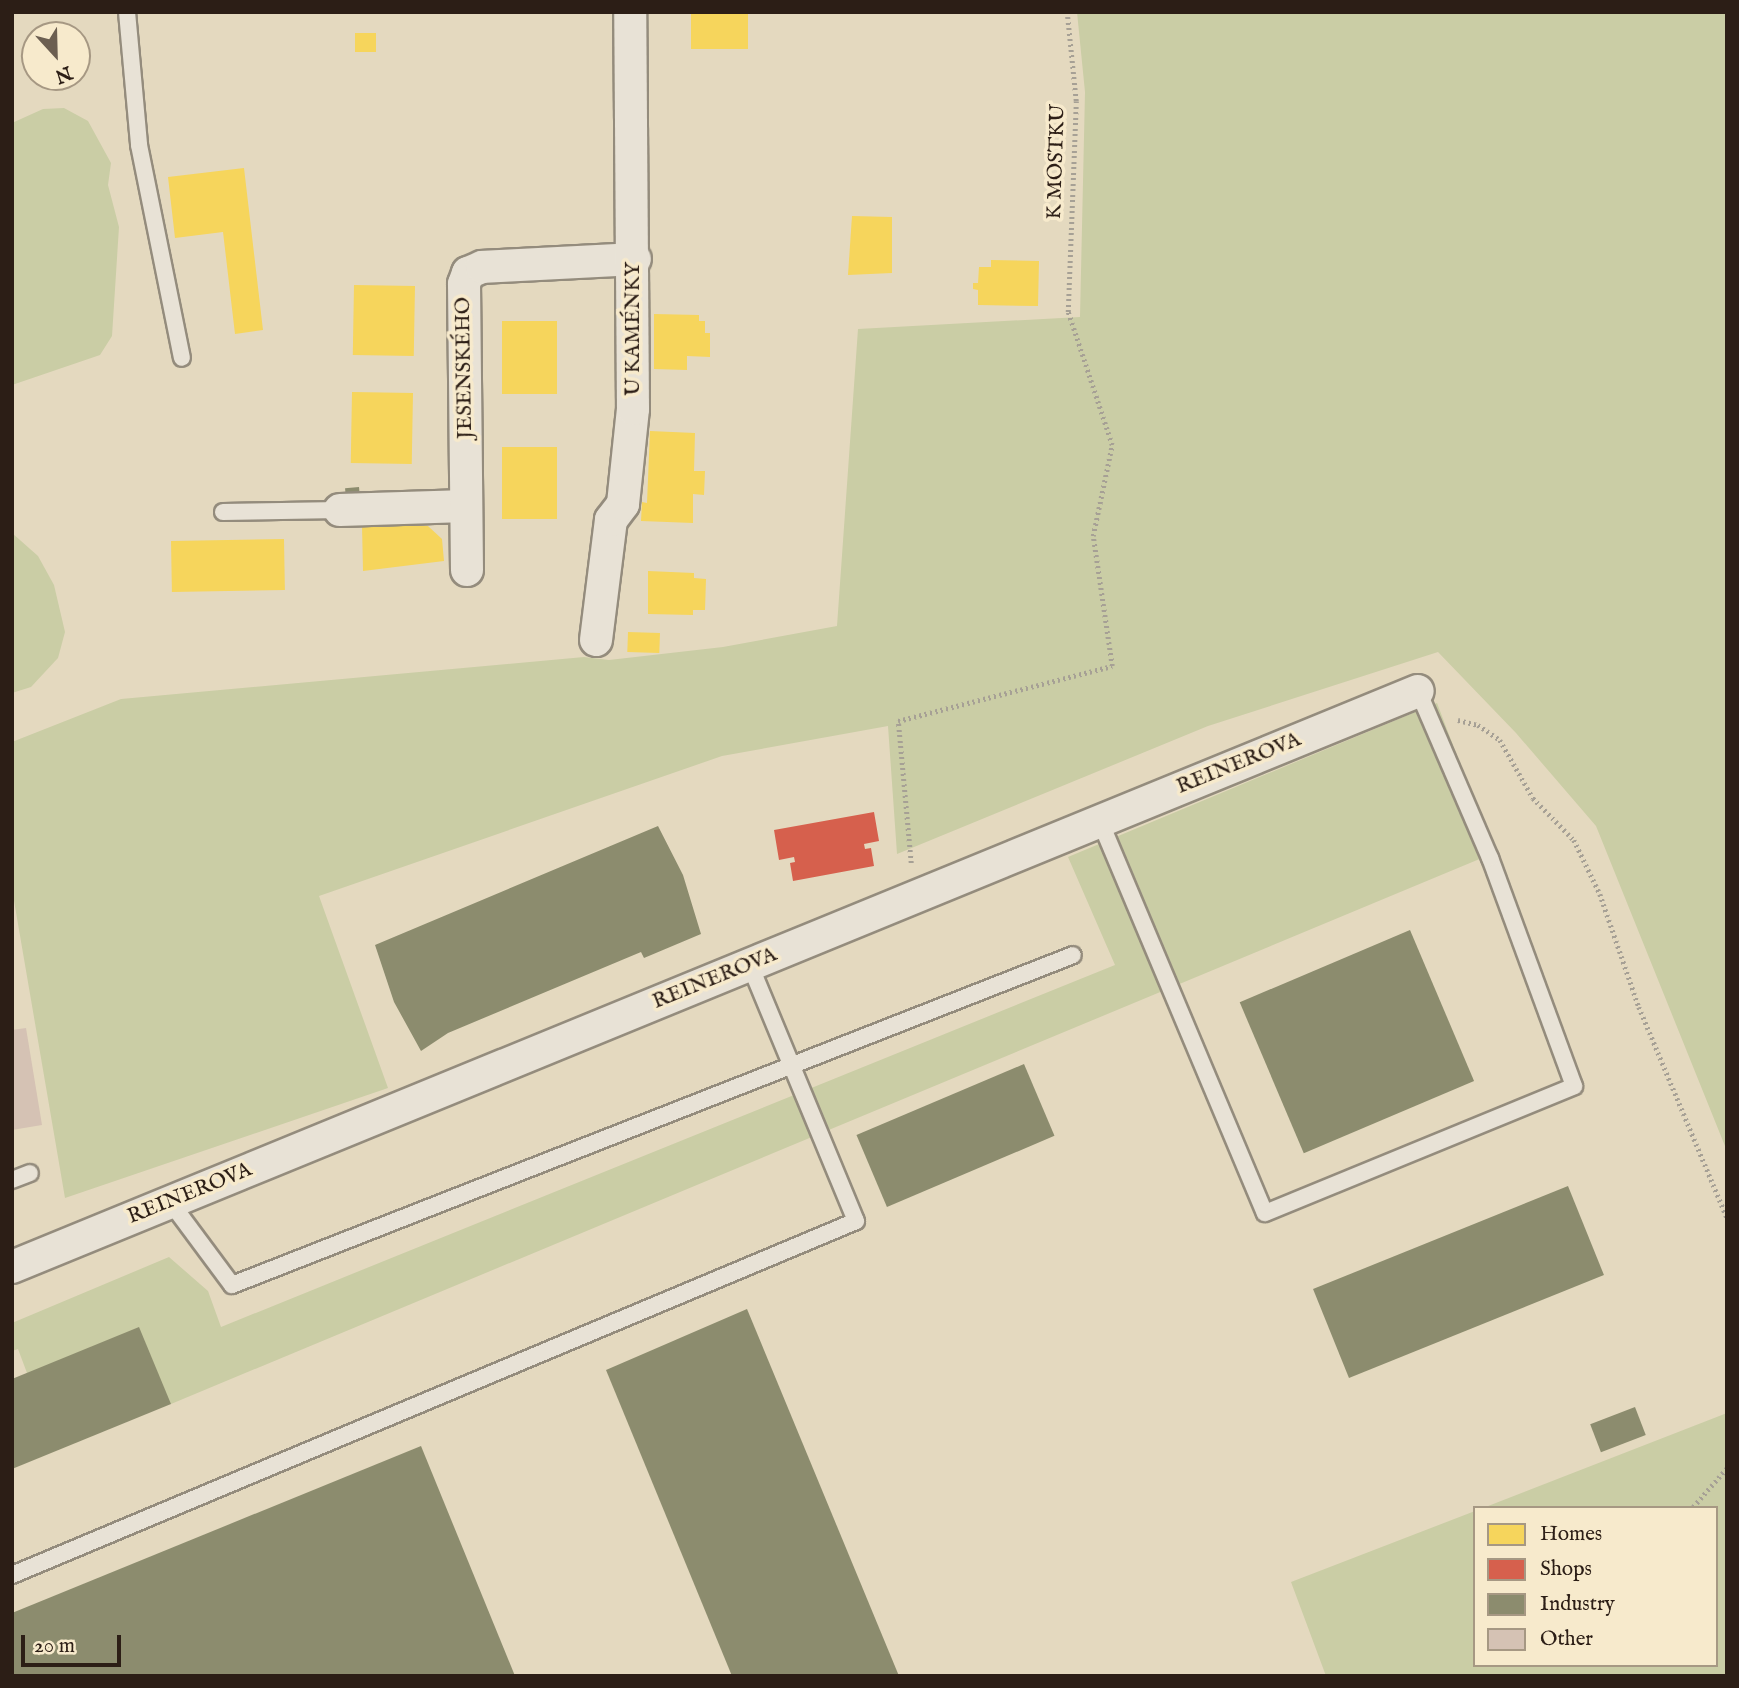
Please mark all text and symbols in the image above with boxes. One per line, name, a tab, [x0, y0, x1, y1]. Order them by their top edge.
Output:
north arrow	[21, 21, 91, 91]
text: N	[51, 59, 75, 88]
street label: K MOSTKU	[1042, 104, 1072, 220]
street label: U KAMÉNKY	[621, 262, 647, 396]
street label: JESENSKÉHO	[451, 297, 479, 439]
street label: REINEROVA	[1173, 728, 1305, 800]
street label: REINEROVA	[649, 943, 781, 1015]
street label: REINEROVA	[124, 1158, 256, 1230]
legend	[1473, 1506, 1718, 1667]
text: Homes	[1540, 1521, 1602, 1548]
text: Shops	[1540, 1556, 1592, 1583]
text: Industry	[1540, 1591, 1615, 1618]
scale bar	[24, 1622, 124, 1666]
text: Other	[1540, 1626, 1593, 1653]
text: 20 m	[34, 1633, 75, 1660]

